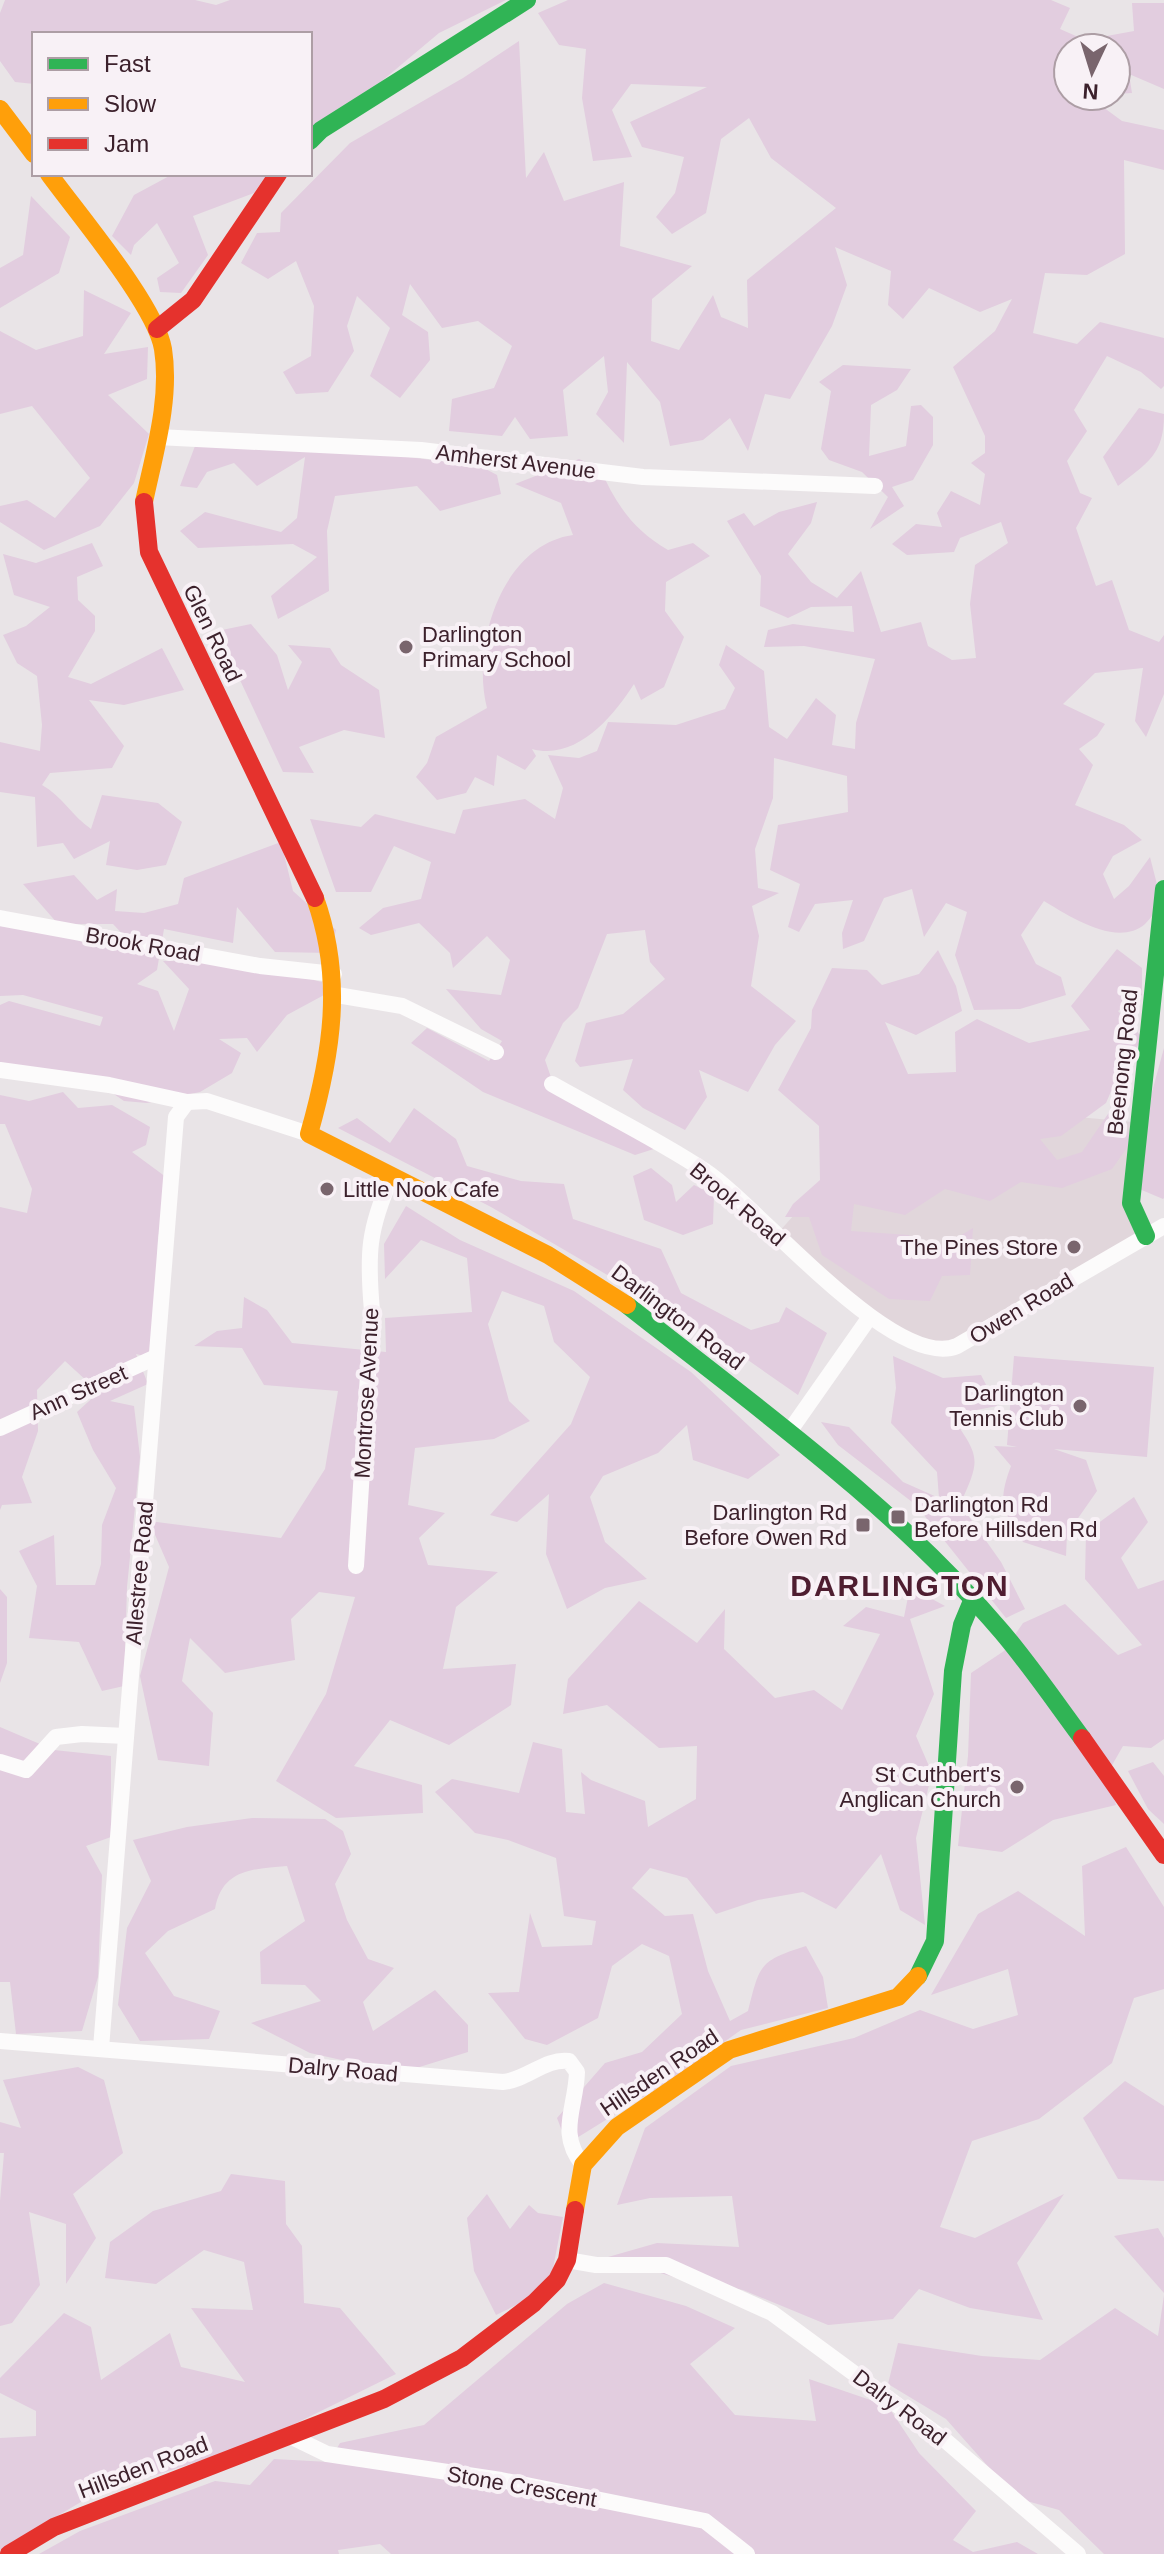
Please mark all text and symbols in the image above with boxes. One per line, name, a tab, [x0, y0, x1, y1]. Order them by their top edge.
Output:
legend	[32, 32, 312, 176]
north arrow	[1052, 32, 1132, 112]
text: Fast	[104, 50, 151, 77]
text: N	[1082, 78, 1099, 104]
text: Slow	[104, 90, 157, 117]
text: Jam	[104, 130, 149, 157]
street label: Amherst Avenue	[435, 439, 597, 484]
street label: Glen Road	[178, 580, 247, 686]
place label: Darlington Primary School	[422, 622, 571, 672]
marker: Darlington Primary School	[397, 638, 415, 656]
street label: Brook Road	[84, 922, 202, 967]
street label: Beenong Road	[1102, 988, 1143, 1136]
street label: Brook Road	[685, 1157, 790, 1251]
place label: Little Nook Cafe	[343, 1177, 500, 1202]
marker: Little Nook Cafe	[318, 1180, 336, 1198]
place label: The Pines Store	[900, 1235, 1058, 1260]
marker: The Pines Store	[1065, 1238, 1083, 1256]
street label: Darlington Road	[607, 1260, 749, 1375]
street label: Owen Road	[965, 1268, 1077, 1349]
street label: Montrose Avenue	[350, 1307, 383, 1479]
street label: Ann Street	[26, 1360, 131, 1425]
place label: Darlington Tennis Club	[949, 1381, 1064, 1431]
marker: Darlington Tennis Club	[1071, 1397, 1089, 1415]
place label: Darlington Rd Before Hillsden Rd	[914, 1492, 1097, 1542]
street label: Allestree Road	[121, 1500, 158, 1646]
place label: Darlington Rd Before Owen Rd	[684, 1500, 847, 1550]
marker: Darlington Rd Before Hillsden Rd	[889, 1508, 907, 1526]
marker: Darlington Rd Before Owen Rd	[854, 1516, 872, 1534]
district label: DARLINGTON	[790, 1569, 1010, 1602]
place label: St Cuthbert's Anglican Church	[840, 1762, 1001, 1812]
marker: St Cuthbert's Anglican Church	[1008, 1778, 1026, 1796]
street label: Hillsden Road	[596, 2024, 723, 2121]
street label: Dalry Road	[287, 2052, 399, 2087]
street label: Dalry Road	[848, 2364, 951, 2450]
street label: Hillsden Road	[75, 2431, 212, 2504]
street label: Stone Crescent	[445, 2461, 599, 2512]

